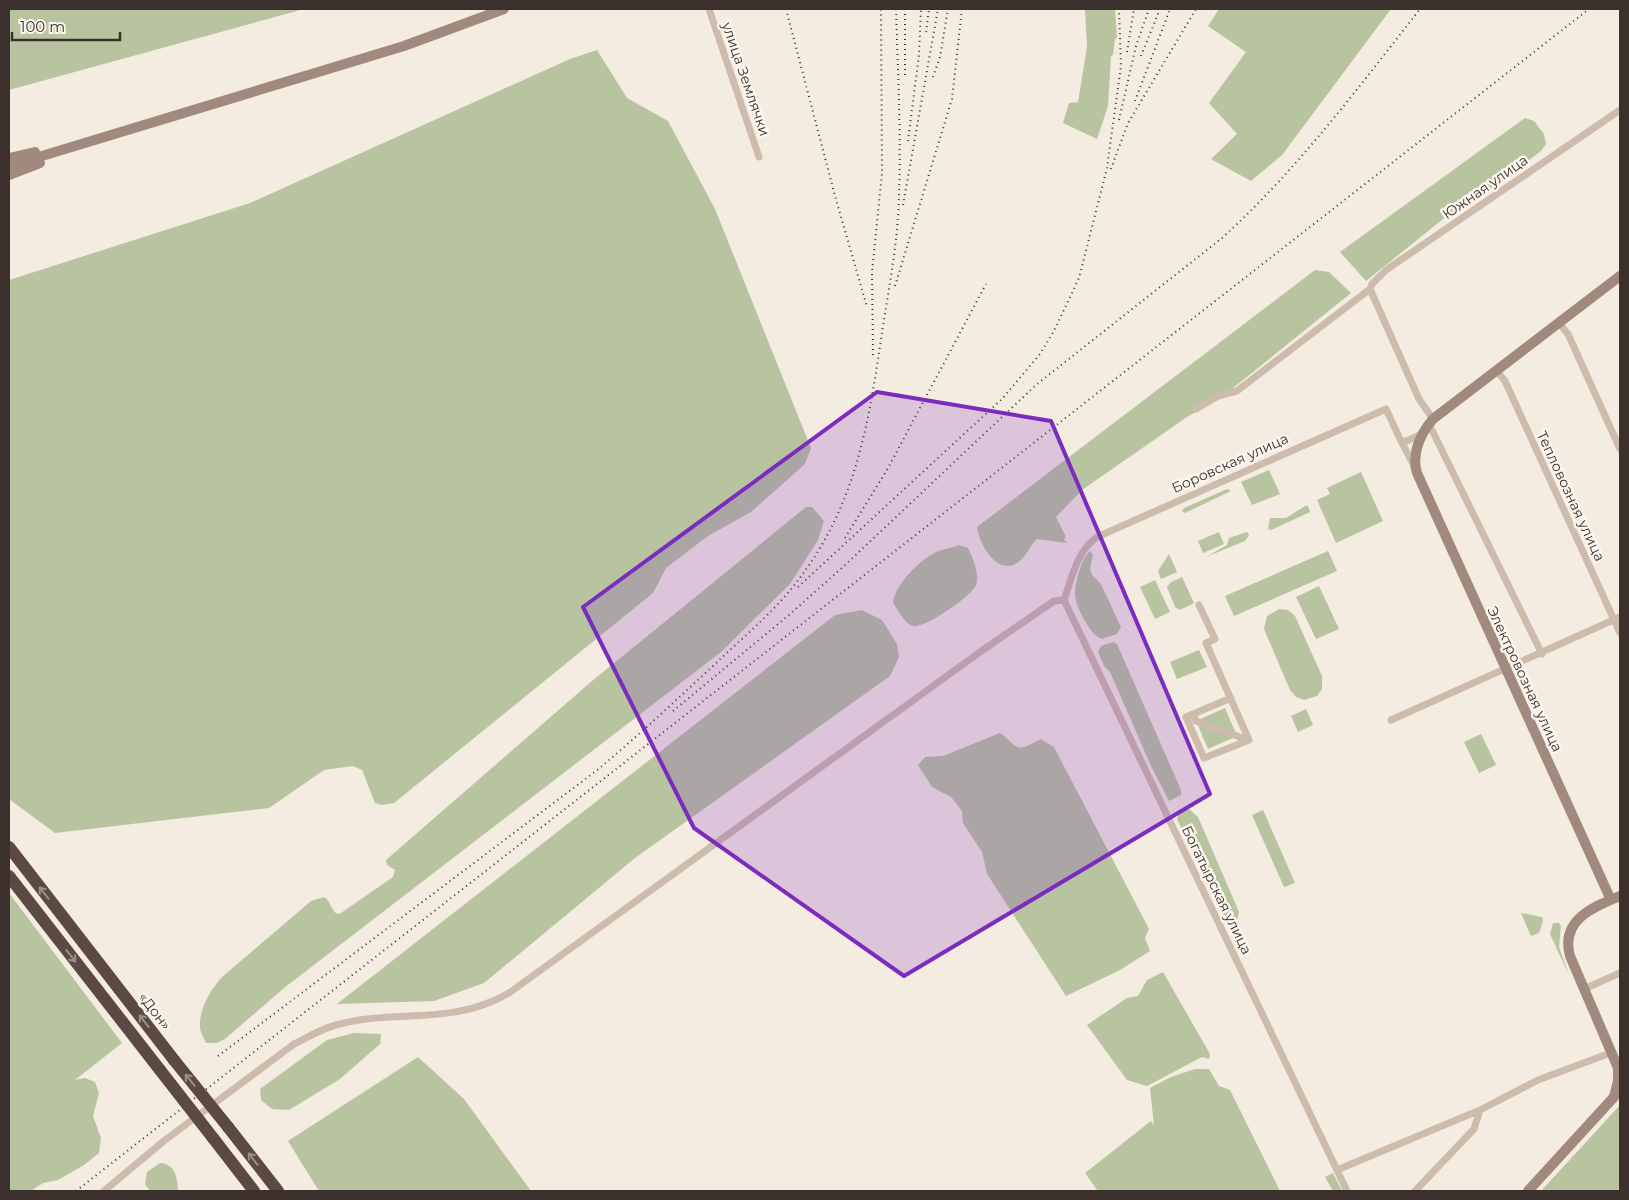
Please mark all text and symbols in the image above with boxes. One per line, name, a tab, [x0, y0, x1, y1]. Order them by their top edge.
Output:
scale bar	[12, 10, 120, 42]
text: 100 m	[20, 17, 65, 36]
street label: улица Землячки	[718, 19, 774, 138]
street label: Южная улица	[1439, 151, 1531, 223]
street label: Тепловозная улица	[1533, 428, 1609, 564]
street label: Боровская улица	[1169, 429, 1291, 497]
street label: Электровозная улица	[1483, 603, 1567, 755]
street label: Богатырская улица	[1178, 823, 1256, 957]
one-way arrow	[39, 886, 49, 900]
one-way arrow	[66, 949, 76, 963]
street label: «Дон»	[135, 989, 175, 1033]
one-way arrow	[138, 1015, 149, 1028]
one-way arrow	[184, 1074, 195, 1087]
one-way arrow	[248, 1152, 258, 1166]

